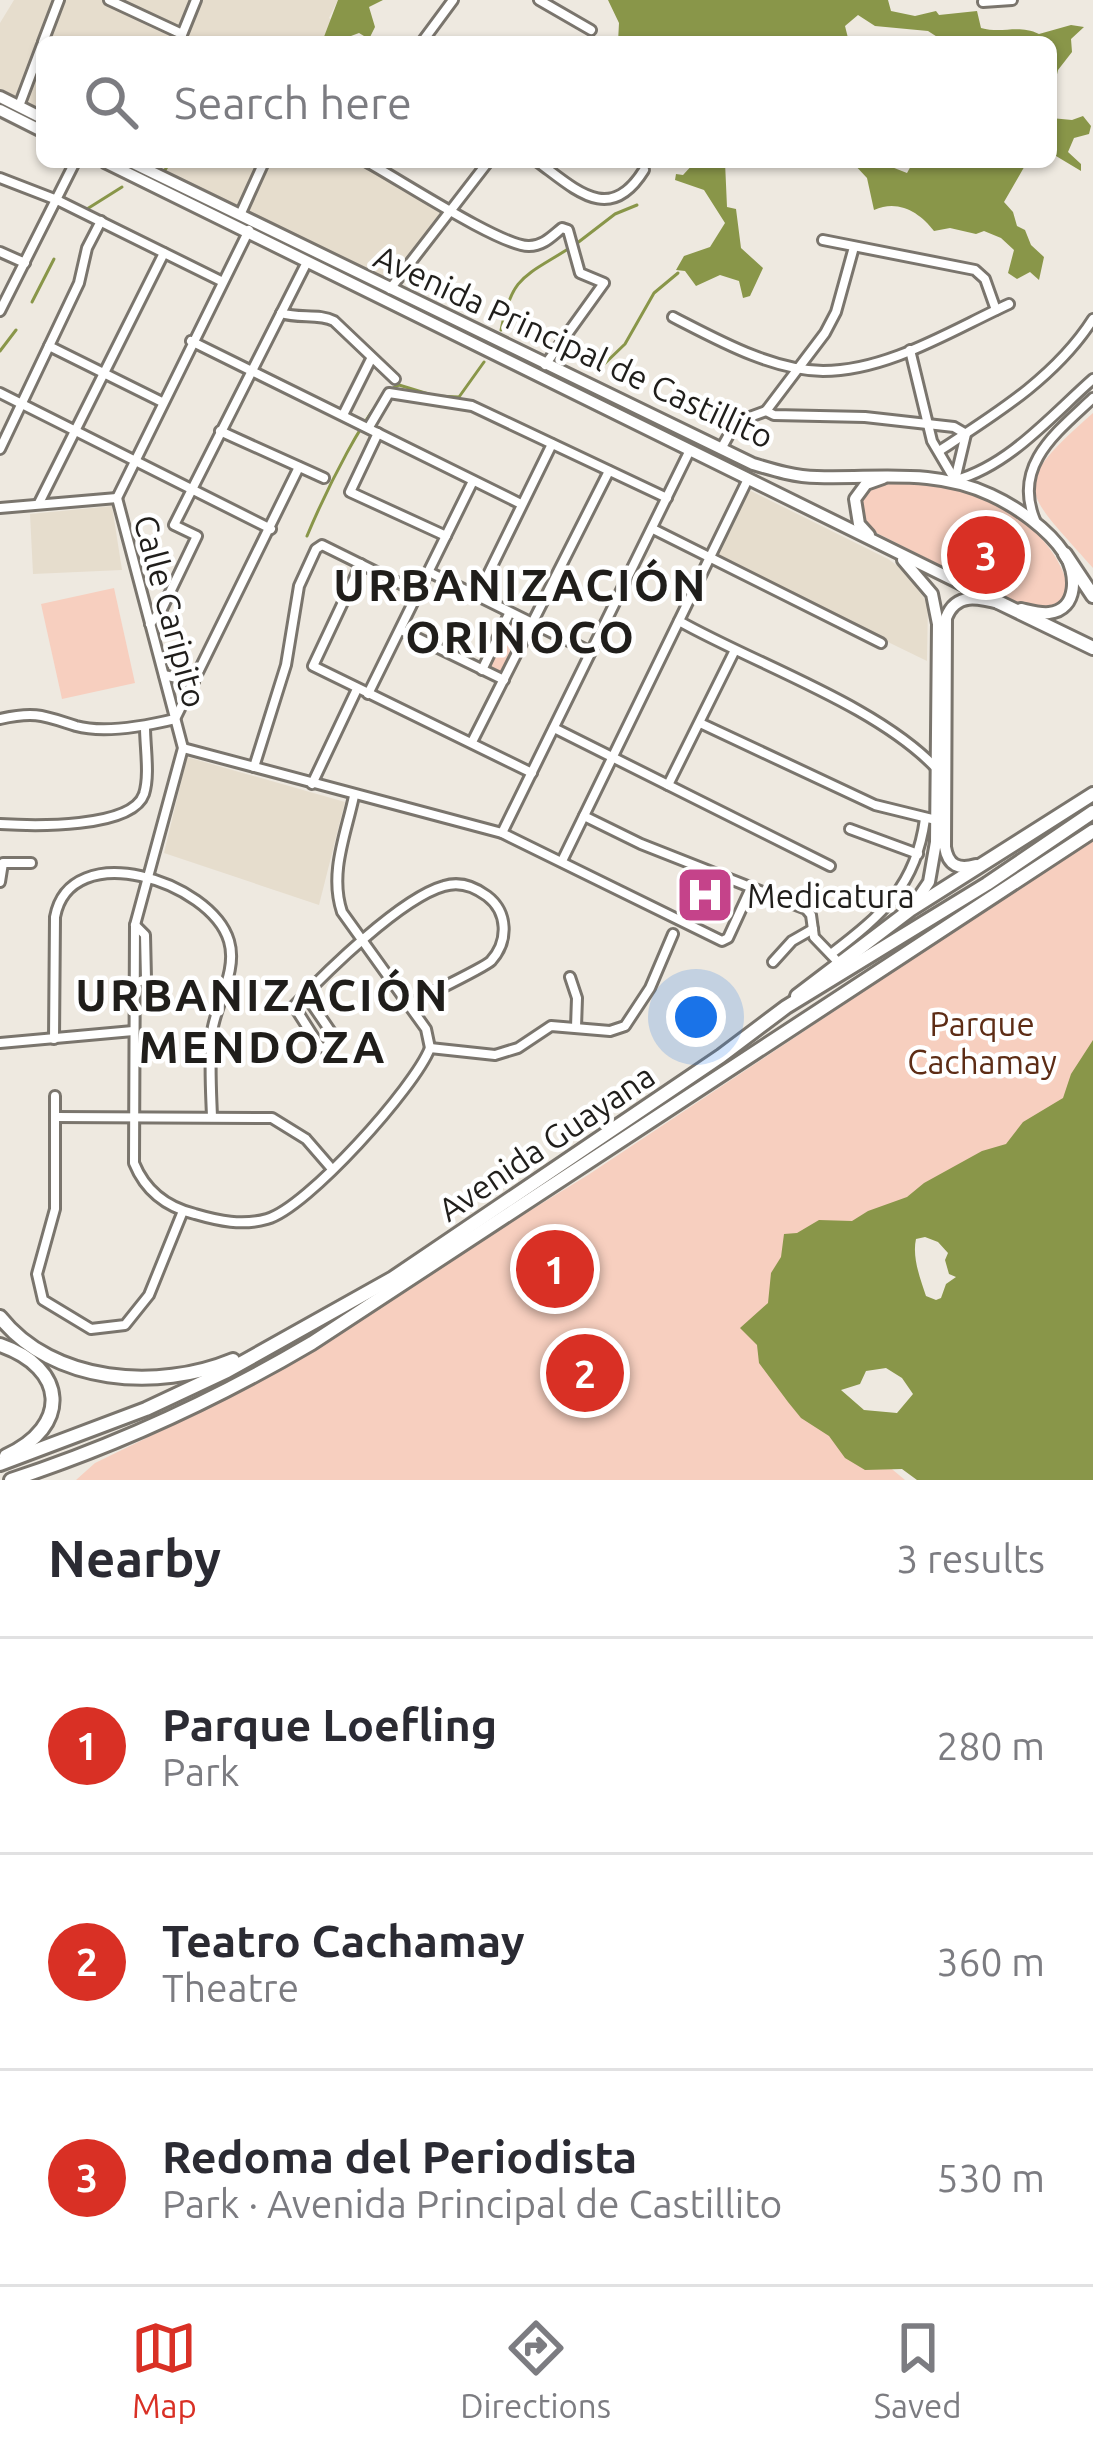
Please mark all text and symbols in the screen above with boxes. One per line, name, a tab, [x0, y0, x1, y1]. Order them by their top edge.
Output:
search box	[36, 36, 1057, 168]
icon: search	[78, 69, 144, 135]
text: Search here	[174, 77, 412, 128]
street label: Avenida Principal de Castillito	[369, 237, 779, 455]
pin: 3	[947, 510, 1025, 600]
street label: Calle Caripito	[128, 511, 214, 711]
district label: URBANIZACIÓN ORINOCO	[333, 558, 709, 662]
hospital icon: Medicatura	[674, 864, 736, 926]
place label: Medicatura	[747, 877, 915, 914]
district label: URBANIZACIÓN MENDOZA	[75, 968, 451, 1072]
your location	[666, 987, 726, 1047]
park label: Parque Cachamay	[907, 1005, 1057, 1080]
street label: Avenida Guayana	[431, 1056, 661, 1228]
pin: 1	[516, 1224, 594, 1314]
pin: 2	[546, 1328, 624, 1418]
text: Nearby	[48, 1529, 221, 1587]
text: 3 results	[896, 1537, 1045, 1580]
text: Parque Loefling	[162, 1699, 497, 1750]
text: 1	[76, 1724, 98, 1767]
text: 280 m	[936, 1724, 1045, 1767]
text: Park	[162, 1750, 240, 1793]
text: Teatro Cachamay	[162, 1915, 525, 1966]
text: 2	[76, 1940, 98, 1983]
text: 360 m	[936, 1940, 1045, 1983]
text: Theatre	[162, 1966, 299, 2009]
text: Redoma del Periodista	[162, 2131, 637, 2182]
text: 3	[76, 2156, 98, 2199]
text: 530 m	[936, 2156, 1045, 2199]
text: Park · Avenida Principal de Castillito	[162, 2182, 782, 2225]
tab: Map	[131, 2315, 197, 2424]
tab: Directions	[460, 2315, 611, 2424]
tab: Saved	[874, 2315, 962, 2424]

